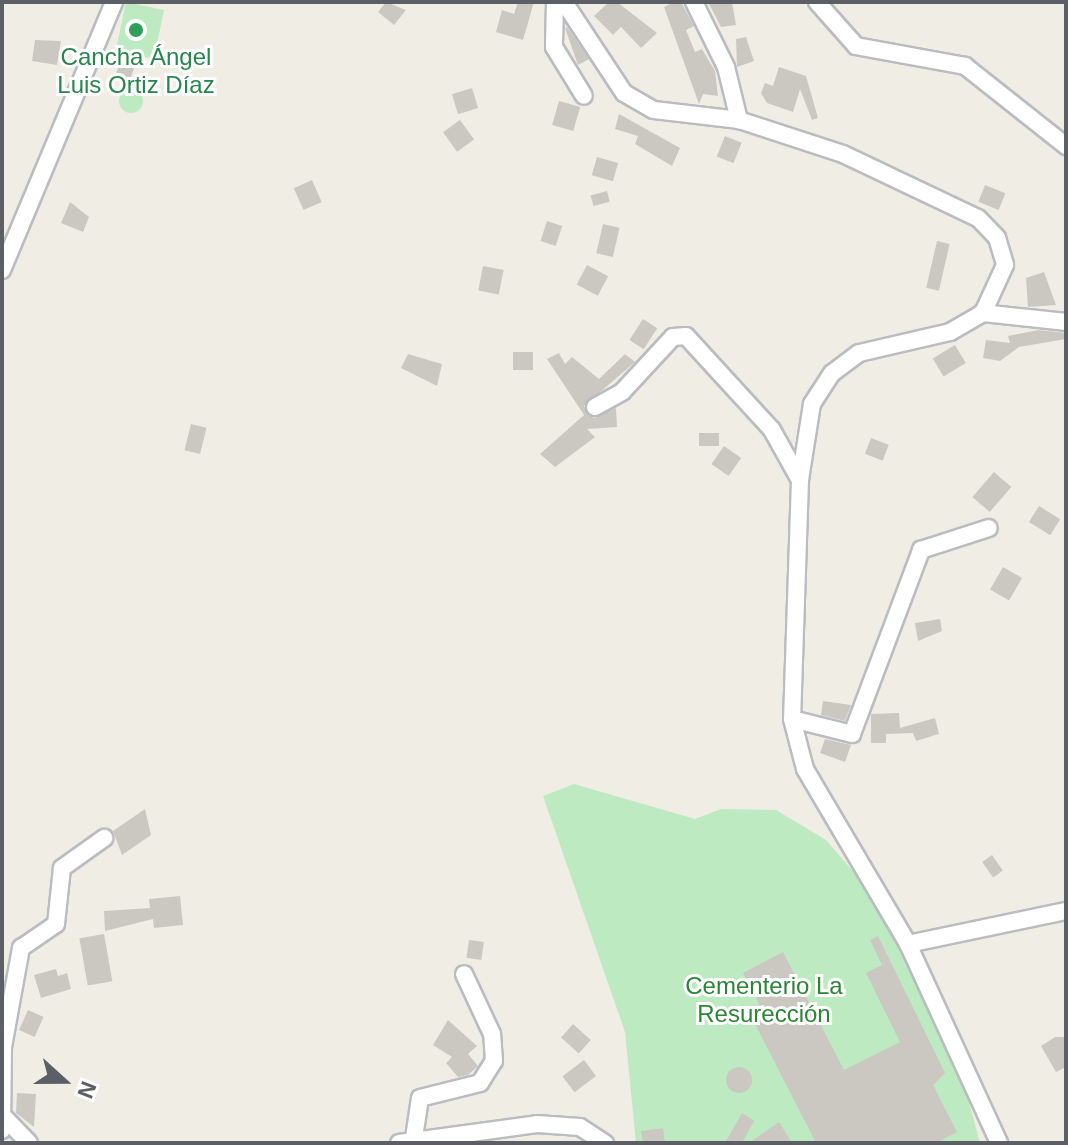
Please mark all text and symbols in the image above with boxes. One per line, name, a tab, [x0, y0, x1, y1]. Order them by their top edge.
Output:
marker: Cancha Ángel Luis Ortiz Díaz	[127, 21, 145, 39]
place label: Cancha Ángel Luis Ortiz Díaz	[57, 43, 215, 99]
park label: Cementerio La Resurección	[685, 972, 843, 1028]
north arrow	[24, 1041, 104, 1121]
text: N	[72, 1078, 101, 1102]

